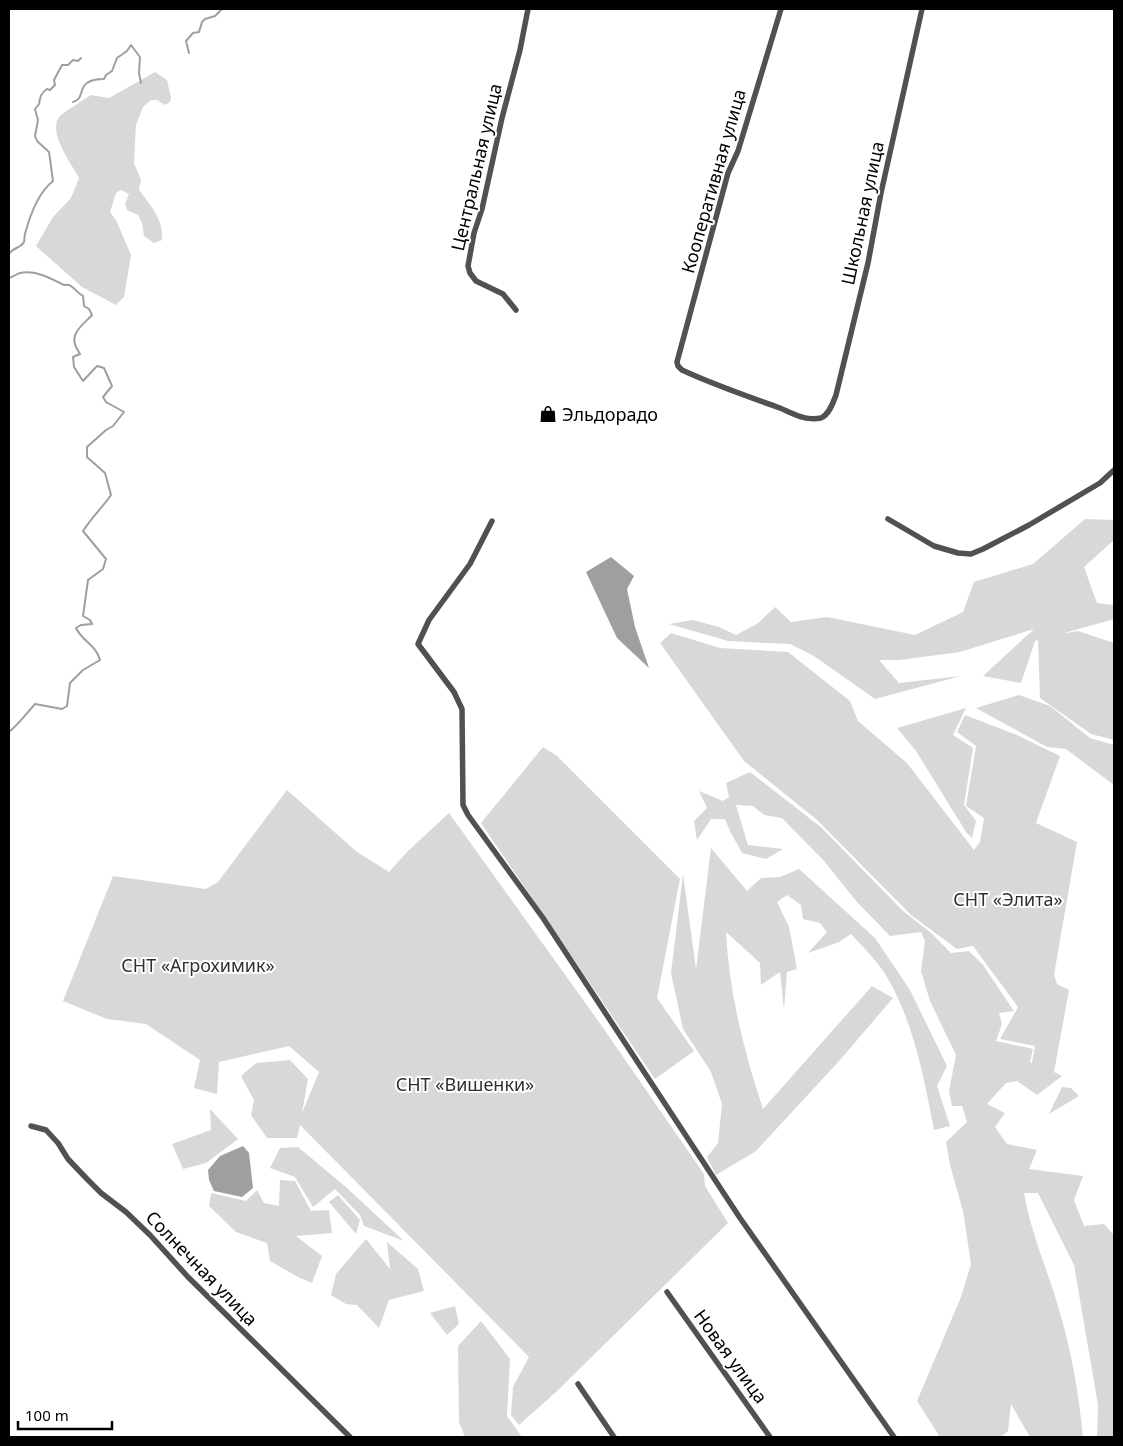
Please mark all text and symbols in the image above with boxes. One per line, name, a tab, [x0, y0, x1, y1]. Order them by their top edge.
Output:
street label: Центральная улица	[445, 81, 507, 253]
street label: Кооперативная улица	[675, 86, 751, 276]
street label: Школьная улица	[835, 139, 889, 287]
place label: Эльдорадо	[562, 402, 658, 426]
shop icon: Эльдорадо	[538, 404, 558, 424]
park label: СНТ «Элита»	[953, 887, 1063, 911]
park label: СНТ «Агрохимик»	[121, 953, 275, 977]
park label: СНТ «Вишенки»	[396, 1072, 534, 1096]
street label: Солнечная улица	[141, 1205, 263, 1331]
street label: Новая улица	[689, 1304, 773, 1408]
scale bar	[18, 1398, 111, 1430]
text: 100 m	[25, 1405, 69, 1425]

